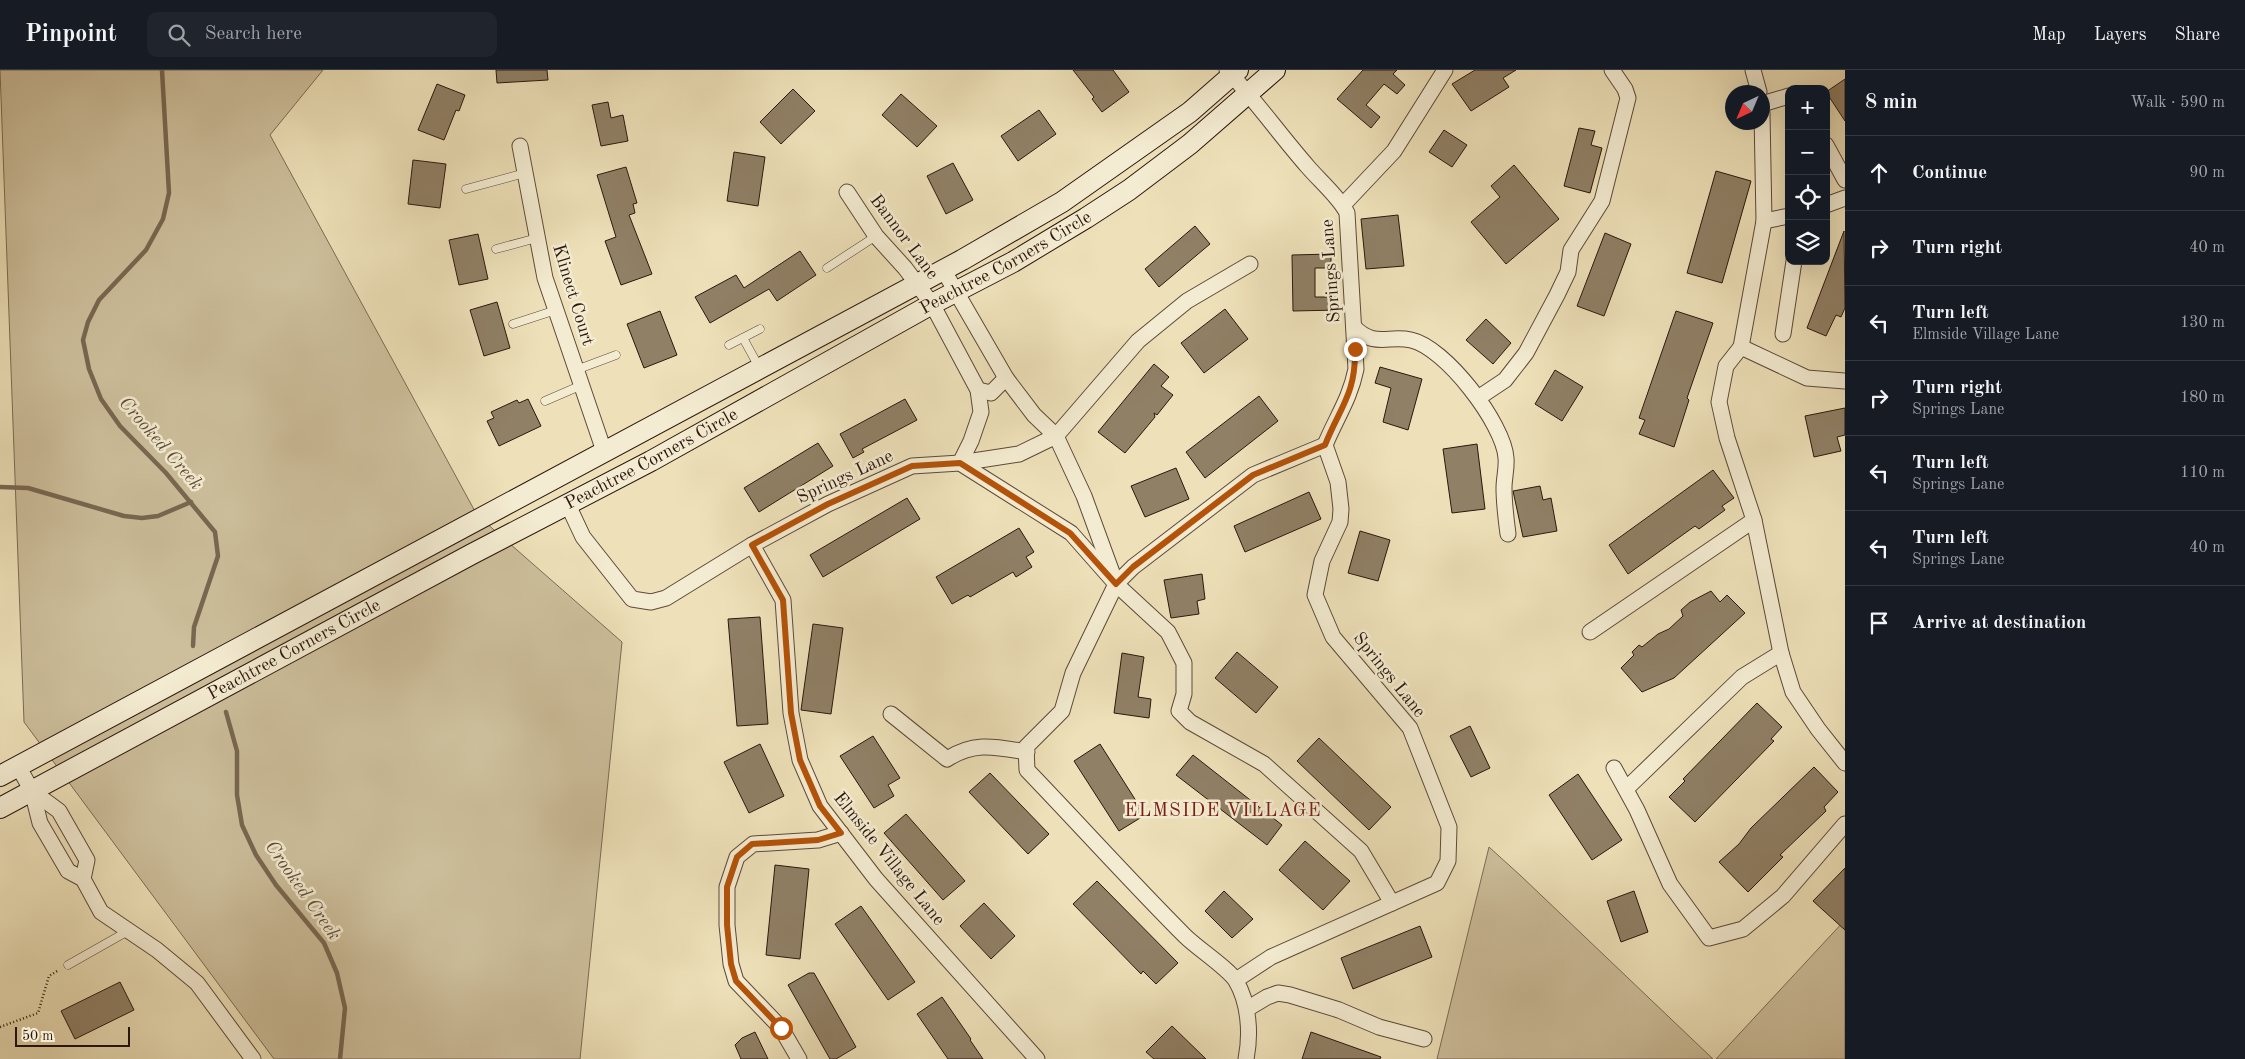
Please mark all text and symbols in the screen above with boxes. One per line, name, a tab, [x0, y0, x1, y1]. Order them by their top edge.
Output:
search box	[147, 12, 497, 57]
icon: search	[165, 21, 193, 49]
text: Pinpoint	[25, 23, 117, 47]
text: Search here	[205, 25, 302, 44]
text: Map	[2032, 26, 2066, 44]
text: Layers	[2094, 26, 2146, 44]
text: Share	[2174, 26, 2220, 44]
north arrow	[1725, 85, 1770, 130]
map controls	[1785, 85, 1830, 265]
button: +	[1785, 85, 1830, 130]
text: 8 min	[1865, 92, 1918, 113]
text: Walk · 590 m	[2130, 95, 2225, 111]
button: −	[1785, 130, 1830, 175]
icon: ahead	[1865, 159, 1893, 187]
text: Continue	[1912, 164, 1987, 183]
text: 90 m	[2189, 165, 2225, 181]
button: locate	[1785, 175, 1830, 220]
street label: Bannor Lane	[866, 191, 942, 283]
street label: Peachtree Corners Circle	[917, 208, 1095, 318]
street label: Springs Lane	[1318, 219, 1344, 323]
button: layers	[1785, 220, 1830, 265]
icon: right	[1865, 234, 1893, 262]
text: Turn right	[1912, 239, 2002, 258]
text: 40 m	[2189, 240, 2225, 256]
street label: Klinect Court	[549, 242, 597, 348]
text: Turn left	[1912, 304, 1989, 323]
icon: left	[1865, 309, 1893, 337]
text: 130 m	[2180, 315, 2225, 331]
text: Elmside Village Lane	[1912, 327, 2059, 343]
route end	[1344, 338, 1367, 361]
text: Turn right	[1912, 379, 2002, 398]
icon: right	[1865, 384, 1893, 412]
text: 180 m	[2180, 390, 2225, 406]
water label: Crooked Creek	[115, 394, 205, 494]
text: Springs Lane	[1912, 402, 2004, 418]
street label: Peachtree Corners Circle	[562, 405, 741, 513]
street label: Springs Lane	[794, 447, 896, 507]
text: Turn left	[1912, 454, 1989, 473]
icon: left	[1865, 459, 1893, 487]
text: 110 m	[2180, 465, 2225, 481]
text: Springs Lane	[1912, 477, 2004, 493]
text: Turn left	[1912, 529, 1989, 548]
icon: left	[1865, 534, 1893, 562]
text: 40 m	[2189, 540, 2225, 556]
text: Springs Lane	[1912, 552, 2004, 568]
street label: Peachtree Corners Circle	[205, 596, 384, 703]
icon: arrive	[1865, 609, 1893, 637]
text: Arrive at destination	[1912, 614, 2086, 633]
street label: Springs Lane	[1349, 629, 1429, 721]
street label: Elmside Village Lane	[830, 789, 948, 929]
district label: ELMSIDE VILLAGE	[1124, 802, 1322, 821]
water label: Crooked Creek	[261, 838, 343, 944]
route start	[770, 1017, 793, 1040]
scale bar	[15, 1024, 130, 1047]
text: 50 m	[22, 1029, 53, 1043]

